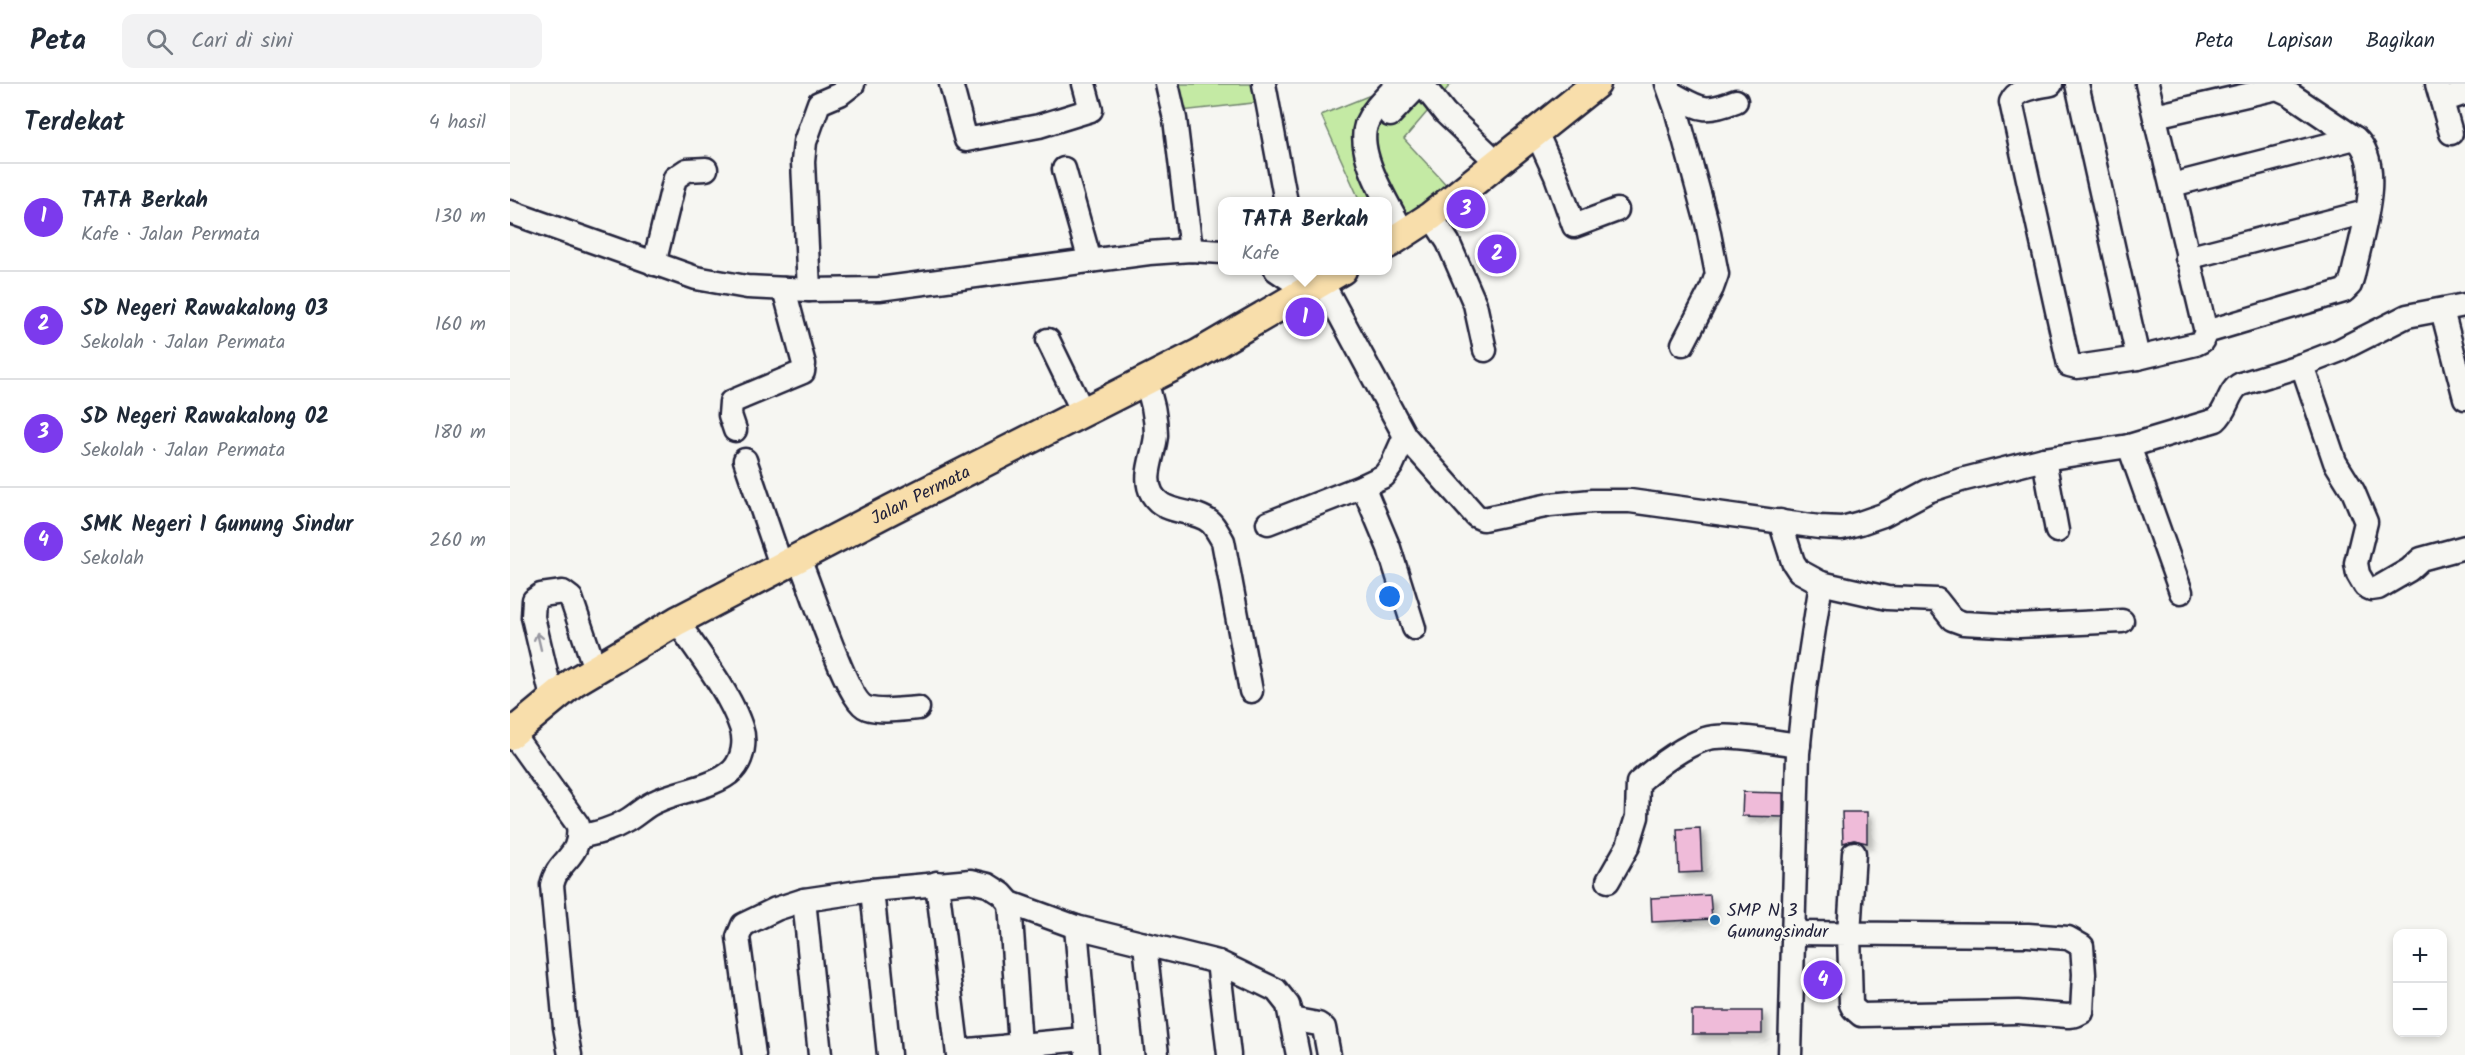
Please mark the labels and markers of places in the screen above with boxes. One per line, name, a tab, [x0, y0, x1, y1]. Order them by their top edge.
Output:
pin: 3	[1446, 186, 1486, 232]
pin: 2	[1478, 232, 1516, 276]
pin: 1	[1286, 294, 1324, 340]
place label: SMP N 3 Gunungsindur	[1727, 897, 1829, 947]
marker: SMP N 3 Gunungsindur	[1708, 913, 1722, 927]
pin: 4	[1804, 958, 1842, 1002]

